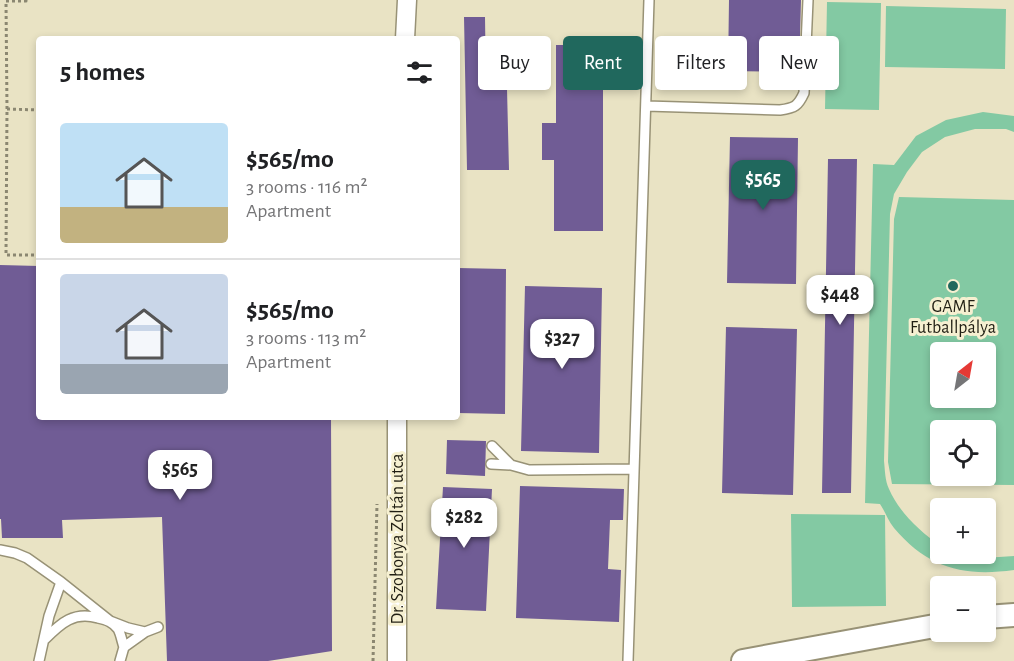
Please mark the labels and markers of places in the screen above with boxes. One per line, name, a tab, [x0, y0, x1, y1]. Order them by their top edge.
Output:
pin: $565	[727, 160, 799, 211]
pin: $448	[804, 275, 876, 326]
marker: GAMF Futballpálya	[946, 279, 960, 293]
place label: GAMF Futballpálya	[910, 298, 996, 337]
pin: $327	[526, 319, 598, 370]
pin: $565	[144, 450, 216, 501]
pin: $282	[428, 498, 500, 549]

